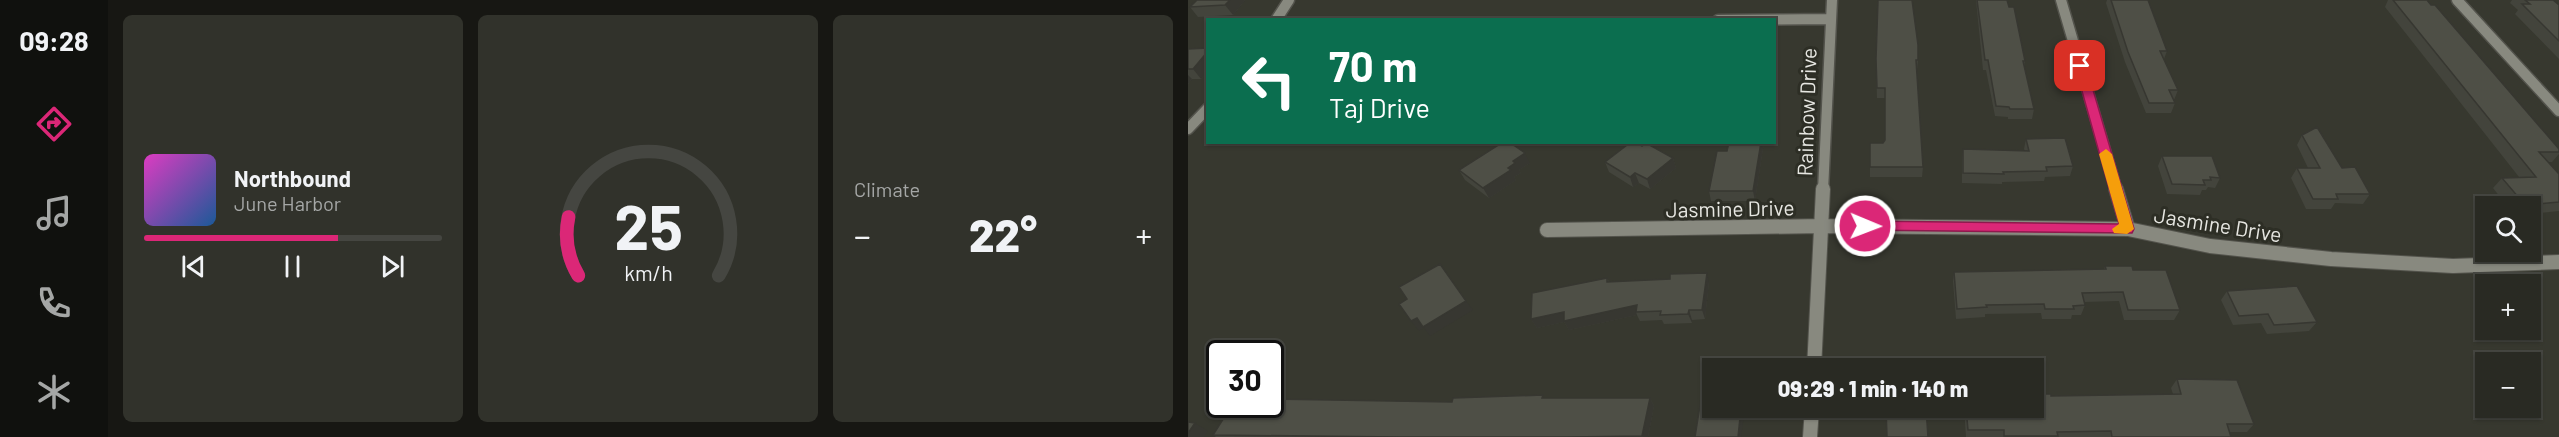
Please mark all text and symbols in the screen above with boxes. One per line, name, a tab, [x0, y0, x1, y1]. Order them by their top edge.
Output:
text: 09:28	[19, 24, 89, 56]
text: 70 m	[1329, 40, 1417, 90]
pin	[2054, 40, 2105, 91]
icon: left	[1230, 42, 1308, 120]
street label: Rainbow Drive	[1791, 47, 1821, 177]
icon: arrive	[2063, 49, 2096, 82]
text: Taj Drive	[1329, 91, 1430, 123]
icon: directions	[33, 103, 75, 145]
text: Northbound	[234, 165, 351, 191]
text: Climate	[854, 177, 920, 201]
text: 25	[614, 188, 682, 262]
text: June Harbor	[234, 191, 341, 215]
icon: music	[33, 192, 75, 234]
street label: Jasmine Drive	[1665, 194, 1795, 222]
position arrow	[1833, 194, 1897, 258]
map controls	[2475, 196, 2541, 418]
button: search	[2475, 196, 2541, 262]
street label: Jasmine Drive	[2152, 202, 2284, 246]
text: 22°	[969, 207, 1037, 261]
text: −	[854, 215, 871, 255]
text: +	[1135, 215, 1152, 255]
icon: previous	[177, 250, 210, 283]
icon: pause	[276, 250, 309, 283]
icon: next	[376, 250, 409, 283]
text: km/h	[624, 260, 672, 285]
button: +	[2475, 274, 2541, 340]
icon: phone	[33, 282, 75, 324]
speed limit sign: 30	[1206, 340, 1284, 418]
button: −	[2475, 352, 2541, 418]
icon: climate	[33, 371, 75, 413]
text: 09:29 · 1 min · 140 m	[1778, 375, 1968, 401]

